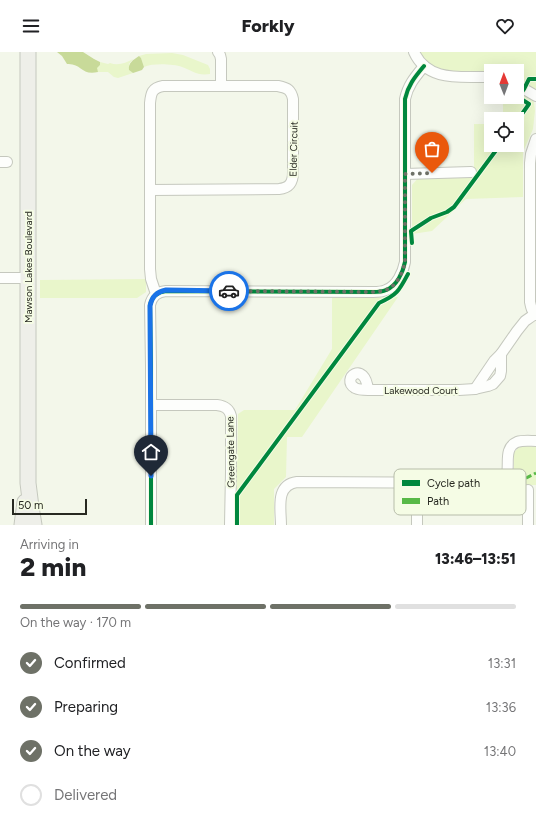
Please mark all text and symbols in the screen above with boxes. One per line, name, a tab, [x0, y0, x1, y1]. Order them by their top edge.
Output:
icon: menu	[20, 15, 42, 37]
text: Forkly	[241, 15, 295, 37]
icon: heart	[494, 15, 516, 37]
north arrow	[484, 64, 524, 104]
map controls	[484, 64, 524, 152]
button: locate	[484, 112, 524, 152]
street label: Elder Circuit	[287, 121, 300, 177]
pin	[415, 132, 449, 173]
icon: bag	[421, 138, 443, 160]
street label: Mawson Lakes Boulevard	[22, 211, 35, 323]
courier	[209, 271, 249, 311]
icon: car	[218, 280, 240, 302]
street label: Lakewood Court	[384, 384, 458, 397]
street label: Greengate Lane	[223, 416, 238, 488]
pin	[134, 435, 168, 476]
icon: home	[140, 441, 162, 463]
legend	[394, 469, 526, 515]
text: Cycle path	[427, 477, 480, 490]
text: Path	[427, 495, 449, 508]
scale bar	[12, 497, 87, 516]
text: 50 m	[18, 499, 43, 512]
text: Arriving in	[20, 537, 79, 552]
text: 13:46–13:51	[435, 550, 516, 568]
text: 2 min	[20, 551, 86, 583]
text: On the way · 170 m	[20, 615, 131, 630]
icon: check	[20, 652, 42, 674]
text: Confirmed	[54, 654, 126, 672]
text: 13:31	[488, 656, 516, 671]
icon: check	[20, 696, 42, 718]
text: Preparing	[54, 698, 118, 716]
text: 13:36	[486, 700, 516, 715]
icon: check	[20, 740, 42, 762]
text: On the way	[54, 742, 131, 760]
text: 13:40	[484, 744, 516, 759]
text: Delivered	[54, 786, 117, 804]

